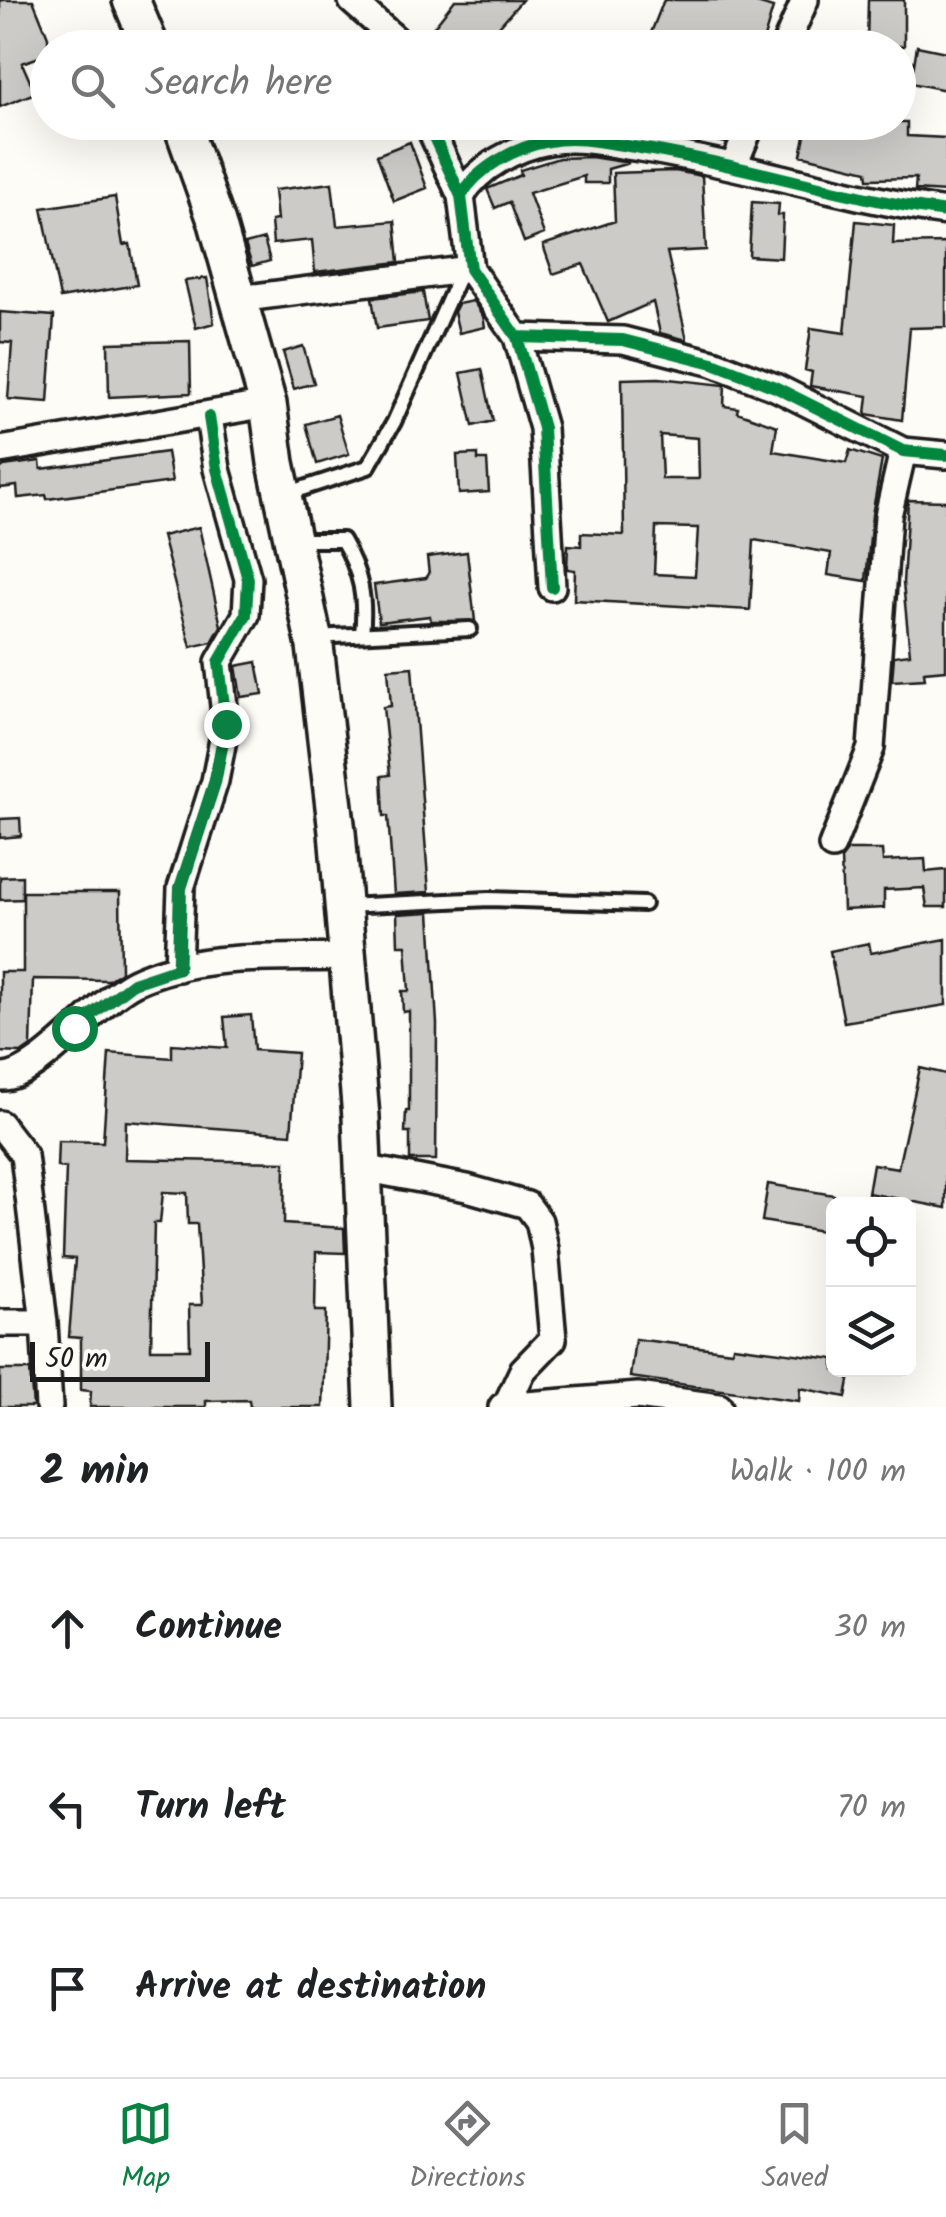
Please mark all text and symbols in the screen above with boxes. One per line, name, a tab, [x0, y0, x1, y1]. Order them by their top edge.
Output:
search box	[30, 30, 916, 140]
text: Search here	[145, 55, 332, 115]
icon: search	[65, 58, 120, 113]
route end	[204, 702, 250, 748]
route start	[52, 1006, 98, 1052]
map controls	[826, 1197, 916, 1377]
button: locate	[826, 1197, 916, 1287]
button: layers	[826, 1287, 916, 1377]
scale bar	[30, 1337, 210, 1382]
text: 50 m	[45, 1337, 108, 1382]
text: 2 min	[40, 1439, 149, 1506]
text: Walk · 100 m	[730, 1447, 906, 1498]
text: Continue	[135, 1598, 282, 1658]
icon: ahead	[40, 1601, 95, 1656]
text: 30 m	[833, 1603, 906, 1654]
text: Turn left	[135, 1778, 286, 1838]
icon: left	[40, 1781, 95, 1836]
text: 70 m	[837, 1783, 906, 1834]
text: Arrive at destination	[135, 1958, 486, 2018]
icon: arrive	[40, 1961, 95, 2016]
tab: Map	[118, 2096, 173, 2201]
tab: Directions	[409, 2096, 525, 2201]
tab: Saved	[762, 2096, 828, 2201]

